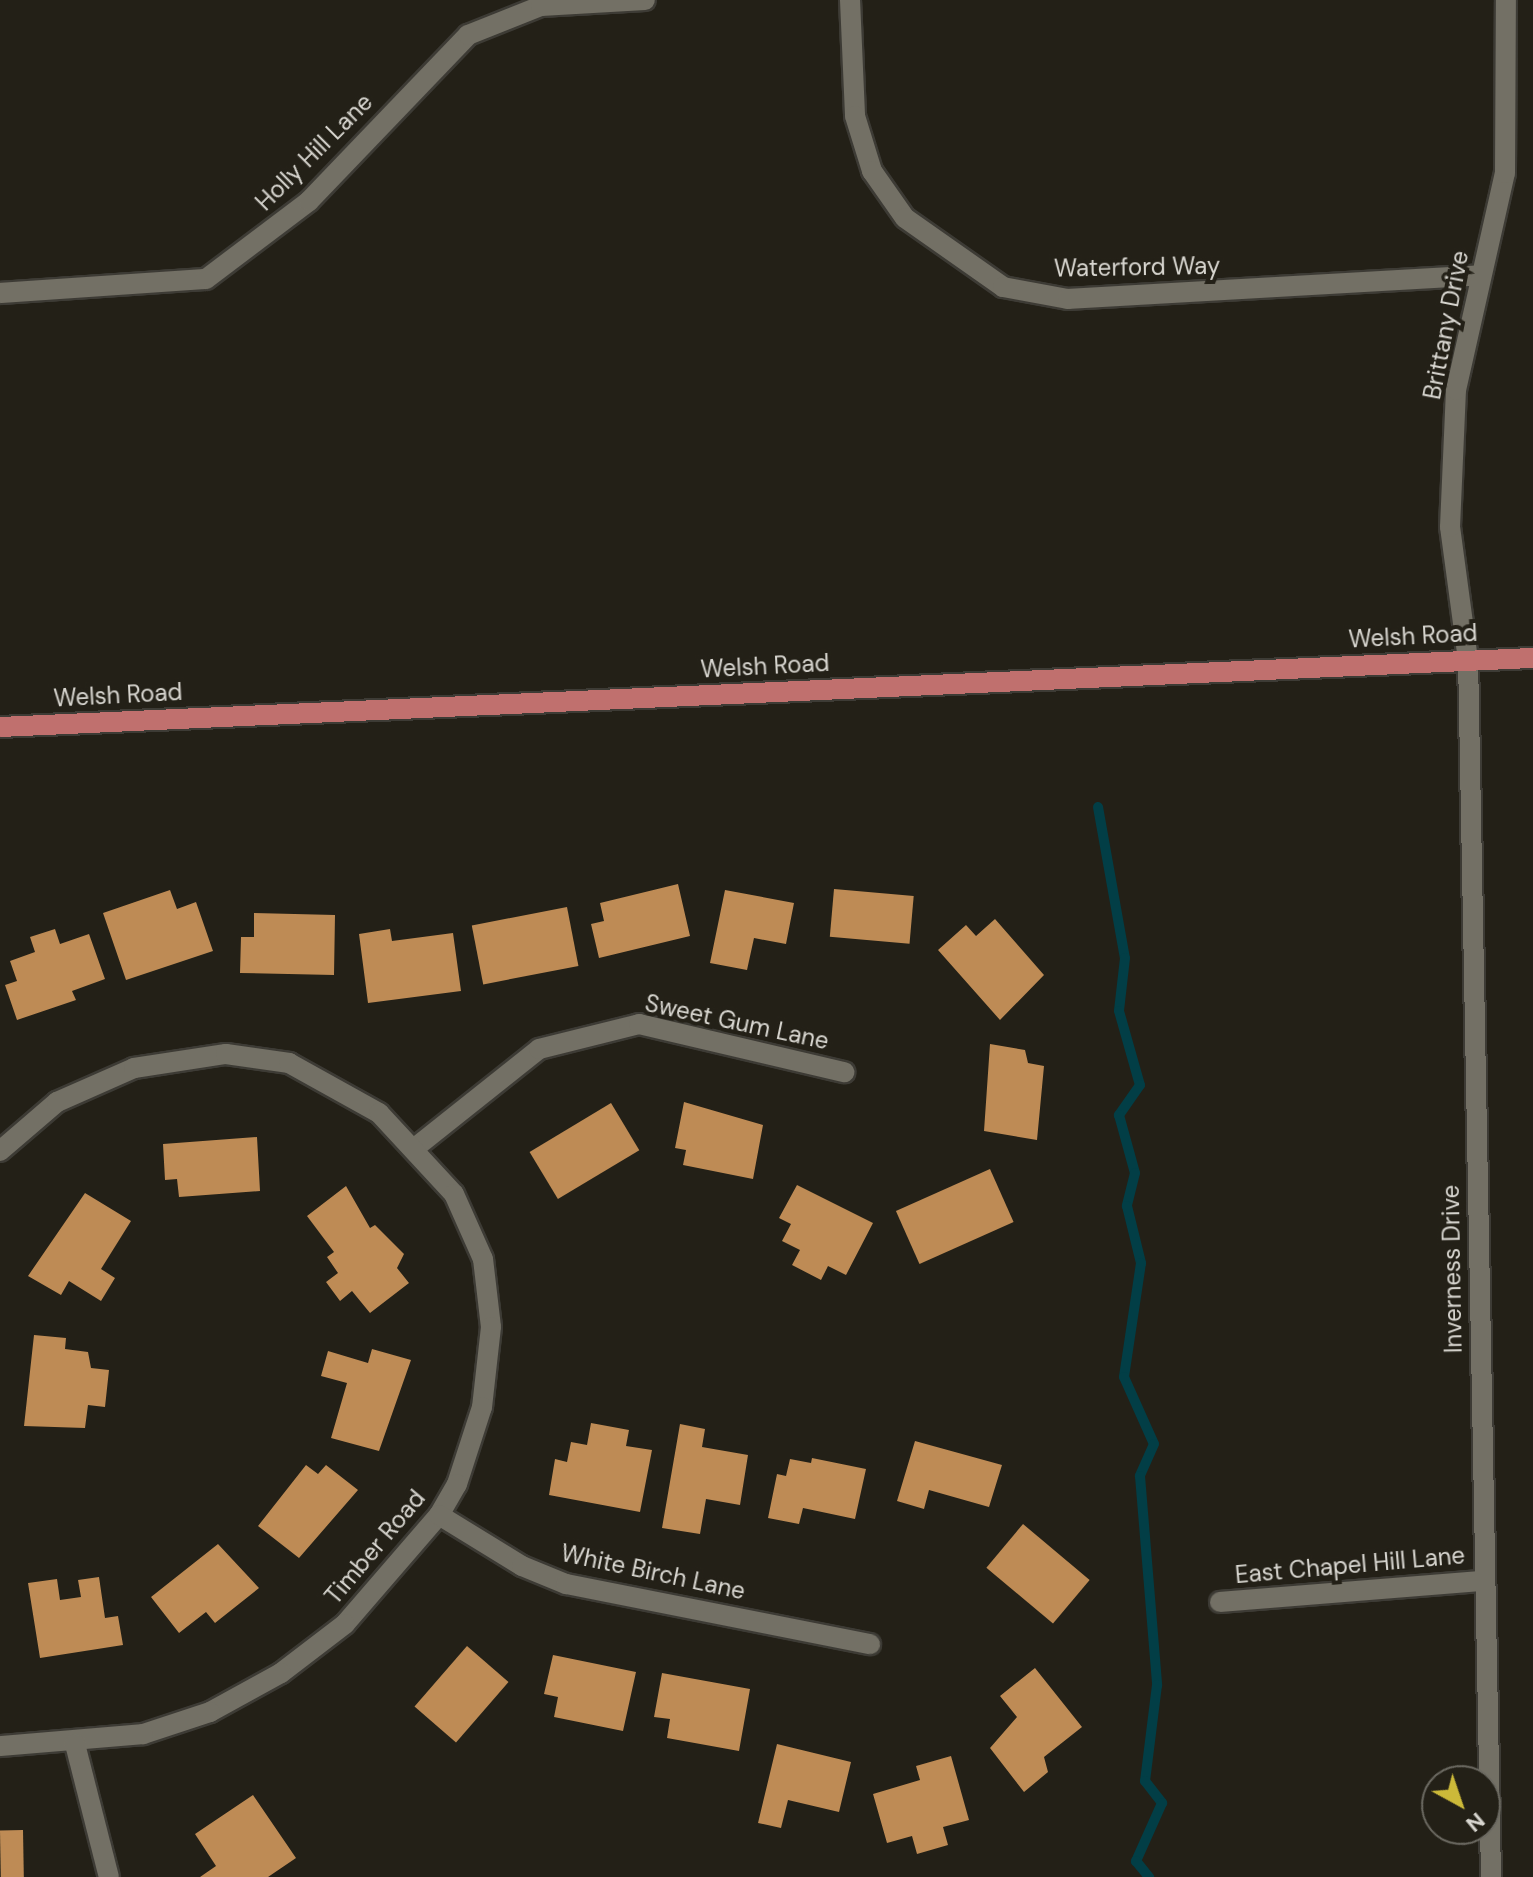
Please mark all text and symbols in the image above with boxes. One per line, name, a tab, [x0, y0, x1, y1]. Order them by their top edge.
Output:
street label: Holly Hill Lane	[250, 88, 378, 216]
street label: Brittany Drive	[1417, 248, 1475, 402]
street label: Waterford Way	[1054, 251, 1220, 283]
street label: Welsh Road	[1348, 618, 1478, 654]
street label: Welsh Road	[700, 648, 830, 684]
street label: Welsh Road	[53, 677, 183, 713]
street label: Sweet Gum Lane	[642, 988, 832, 1056]
street label: Inverness Drive	[1436, 1185, 1468, 1353]
street label: Timber Road	[319, 1484, 431, 1610]
street label: White Birch Lane	[558, 1538, 748, 1606]
street label: East Chapel Hill Lane	[1234, 1541, 1466, 1589]
north arrow	[1421, 1765, 1501, 1845]
text: N	[1460, 1806, 1491, 1838]

